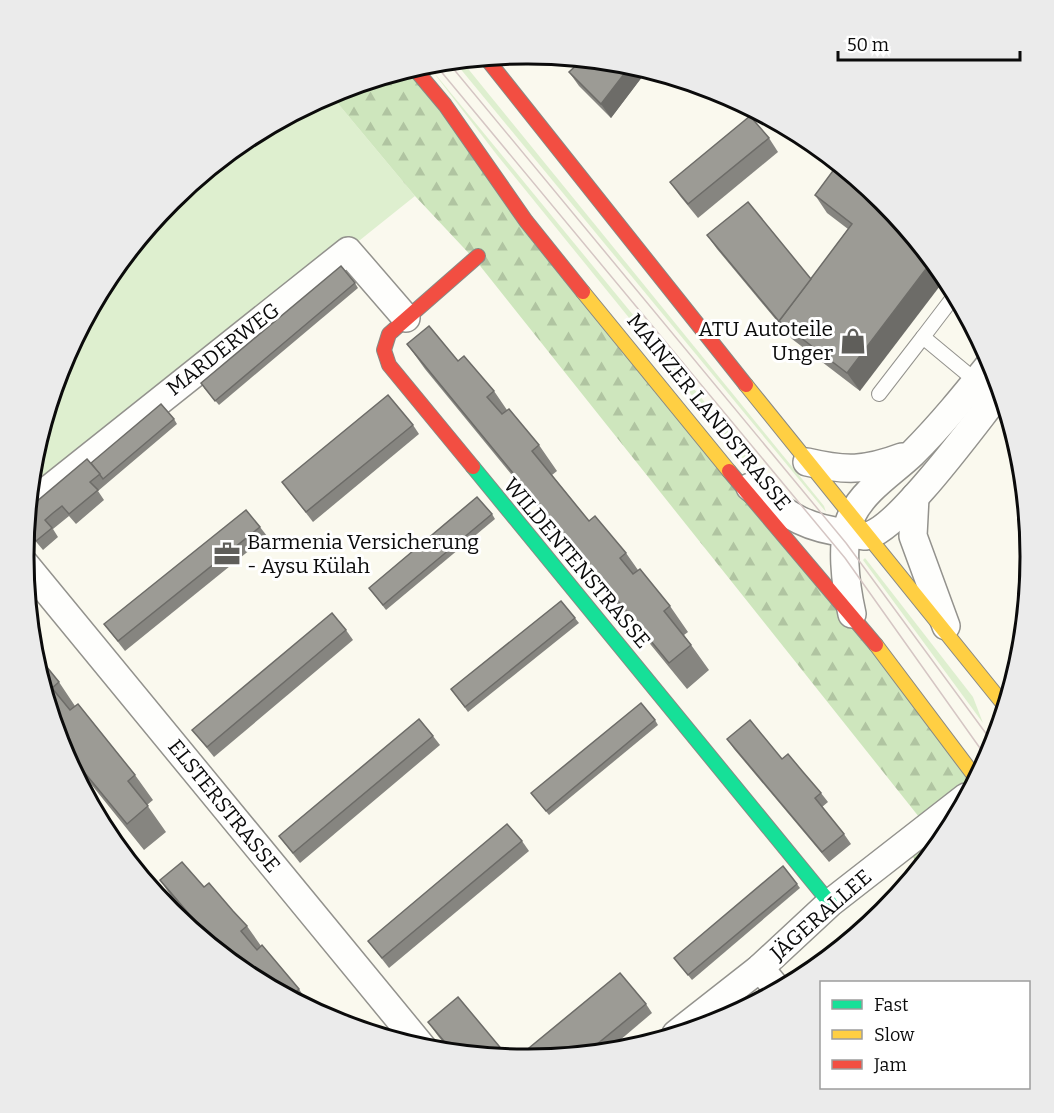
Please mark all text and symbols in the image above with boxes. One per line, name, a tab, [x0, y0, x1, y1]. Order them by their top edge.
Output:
scale bar	[838, 24, 1020, 62]
text: 50 m	[847, 34, 889, 56]
street label: MARDERWEG	[161, 297, 285, 401]
street label: MAINZER LANDSTRASSE	[621, 308, 797, 516]
place label: ATU Autoteile Unger	[699, 316, 833, 366]
shop icon: ATU Autoteile Unger	[838, 326, 868, 356]
street label: WILDENTENSTRASSE	[498, 472, 656, 654]
place label: Barmenia Versicherung - Aysu Külah	[247, 529, 479, 579]
office icon: Barmenia Versicherung - Aysu Külah	[212, 539, 242, 569]
street label: ELSTERSTRASSE	[162, 734, 286, 878]
street label: JÄGERALLEE	[764, 864, 877, 967]
legend	[820, 981, 1030, 1089]
text: Fast	[874, 994, 909, 1016]
text: Slow	[874, 1024, 915, 1046]
text: Jam	[873, 1054, 907, 1076]

